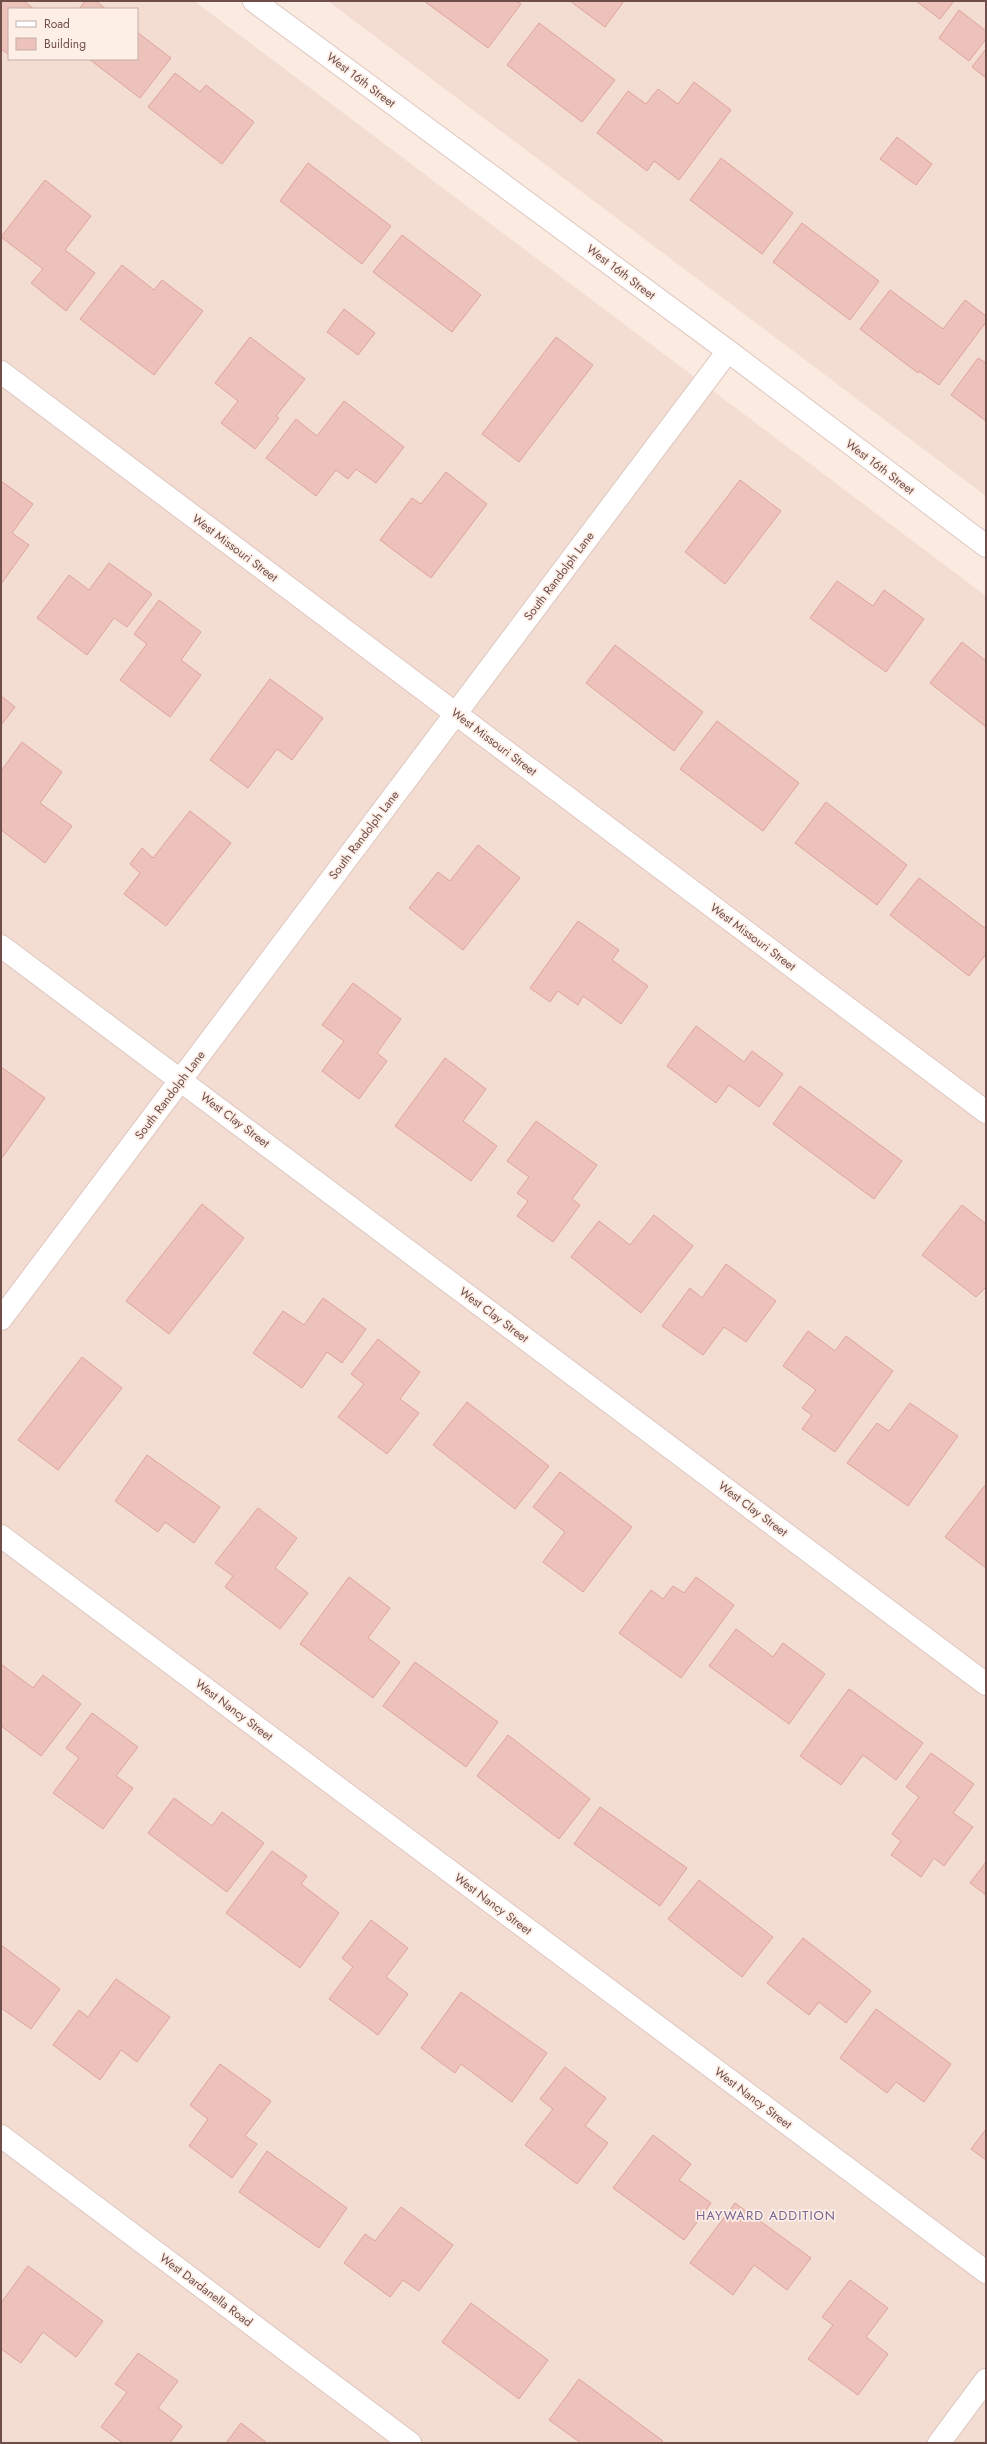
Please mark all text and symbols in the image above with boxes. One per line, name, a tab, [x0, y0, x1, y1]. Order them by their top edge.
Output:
legend	[8, 8, 138, 60]
text: Road	[44, 15, 70, 33]
text: Building	[44, 35, 86, 53]
street label: West 16th Street	[323, 48, 399, 112]
street label: West 16th Street	[583, 240, 659, 304]
street label: West 16th Street	[842, 435, 918, 499]
street label: West Missouri Street	[188, 510, 282, 586]
street label: South Randolph Lane	[519, 528, 599, 624]
street label: West Missouri Street	[447, 704, 541, 780]
street label: South Randolph Lane	[324, 787, 404, 883]
street label: West Missouri Street	[706, 899, 800, 975]
street label: South Randolph Lane	[130, 1047, 210, 1143]
street label: West Clay Street	[197, 1088, 274, 1152]
street label: West Clay Street	[456, 1283, 533, 1347]
street label: West Clay Street	[715, 1477, 792, 1541]
street label: West Nancy Street	[191, 1675, 277, 1745]
street label: West Nancy Street	[450, 1869, 536, 1939]
street label: West Nancy Street	[710, 2063, 796, 2133]
district label: HAYWARD ADDITION	[696, 2206, 836, 2225]
street label: West Dardanella Road	[156, 2249, 256, 2331]

